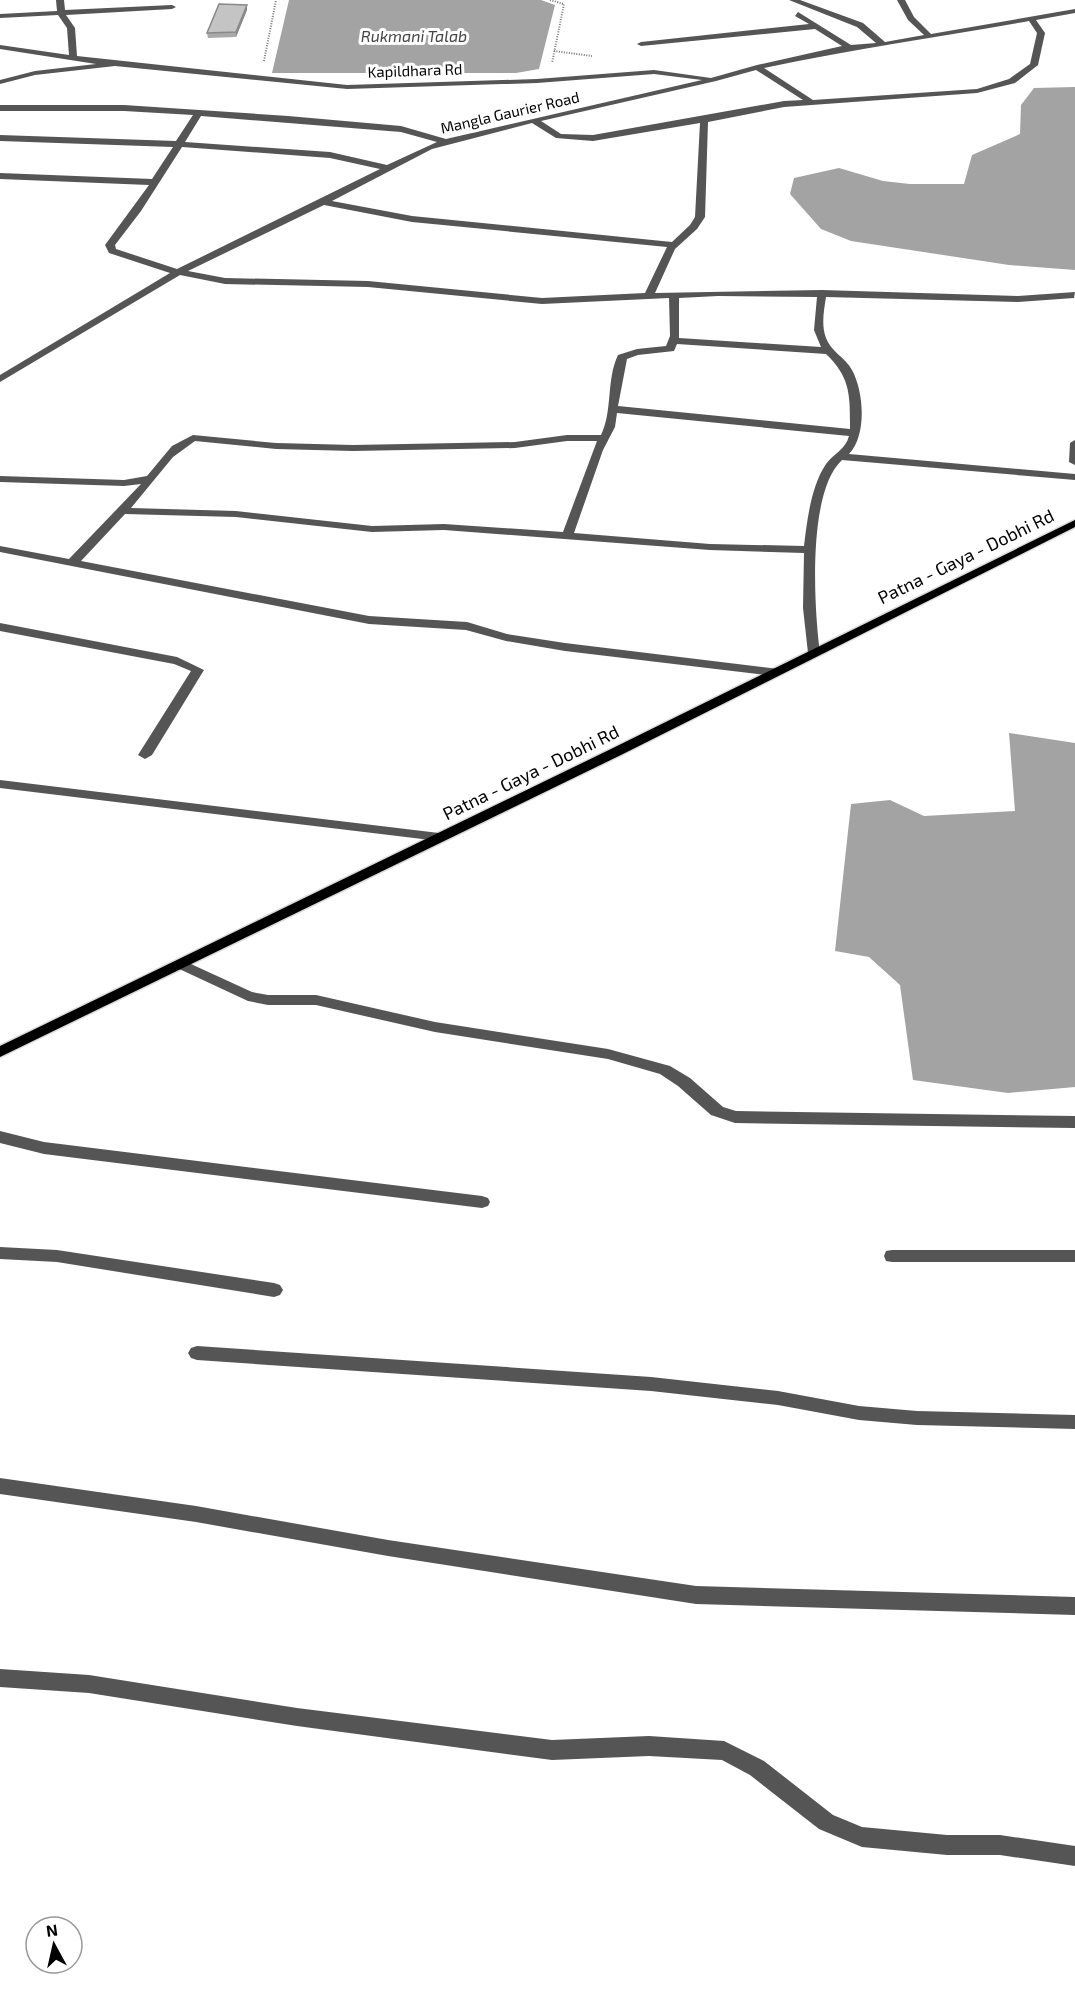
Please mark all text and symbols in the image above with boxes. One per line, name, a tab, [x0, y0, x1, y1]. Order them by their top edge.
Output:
water label: Rukmani Talab	[361, 26, 467, 45]
street label: Kapildhara Rd	[367, 59, 463, 81]
street label: Mangla Gaurier Road	[439, 87, 581, 137]
street label: Patna - Gaya - Dobhi Rd	[874, 504, 1057, 608]
street label: Patna - Gaya - Dobhi Rd	[439, 720, 622, 824]
north arrow	[24, 1915, 84, 1975]
text: N	[45, 1919, 59, 1940]

